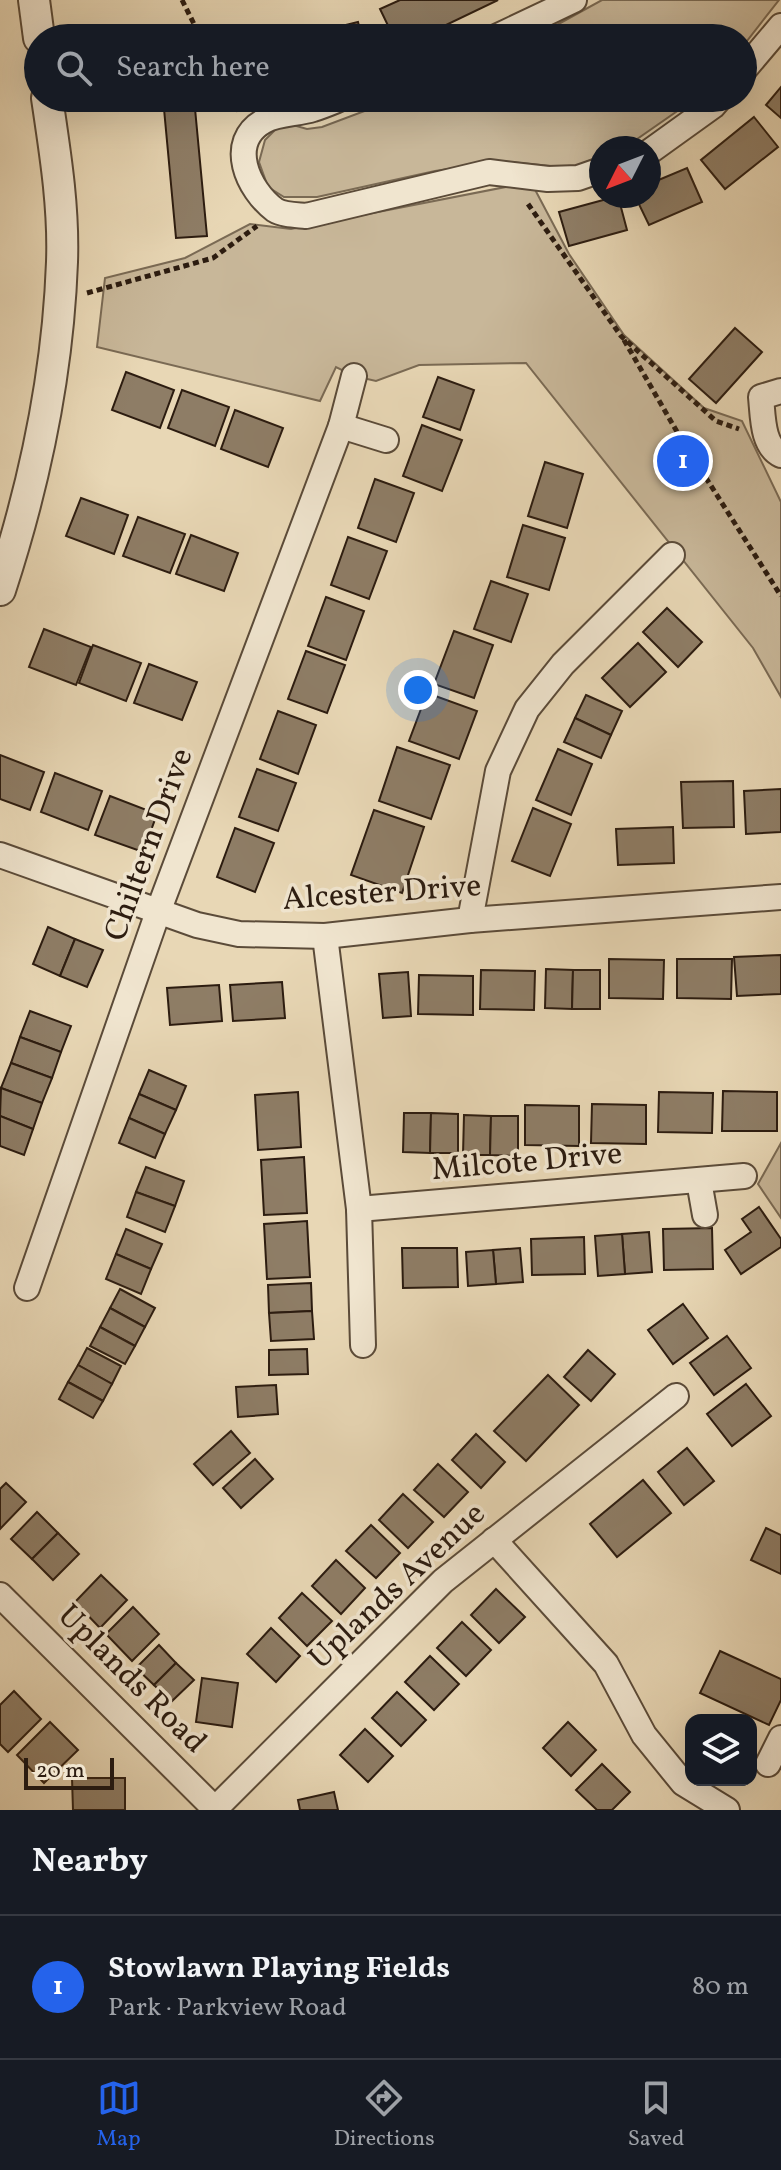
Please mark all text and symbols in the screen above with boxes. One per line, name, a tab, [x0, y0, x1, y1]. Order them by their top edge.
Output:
search box	[24, 24, 757, 112]
icon: search	[52, 46, 96, 90]
text: Search here	[116, 47, 270, 89]
north arrow	[589, 136, 661, 208]
pin: 1	[657, 431, 709, 491]
your location	[398, 670, 438, 710]
street label: Chiltern Drive	[95, 742, 205, 948]
street label: Alcester Drive	[281, 865, 483, 923]
street label: Milcote Drive	[430, 1133, 624, 1193]
street label: Uplands Avenue	[300, 1493, 496, 1681]
street label: Uplands Road	[47, 1596, 215, 1764]
map controls	[685, 1714, 757, 1786]
button: layers	[685, 1714, 757, 1786]
scale bar	[24, 1754, 114, 1790]
text: 20 m	[36, 1756, 85, 1787]
text: Nearby	[32, 1839, 148, 1886]
text: Stowlawn Playing Fields	[108, 1948, 450, 1990]
text: 1	[53, 1969, 63, 2005]
text: 80 m	[692, 1969, 749, 2005]
text: Park · Parkview Road	[108, 1990, 347, 2026]
tab: Map	[97, 2076, 141, 2155]
tab: Directions	[334, 2076, 435, 2155]
tab: Saved	[628, 2076, 684, 2155]

